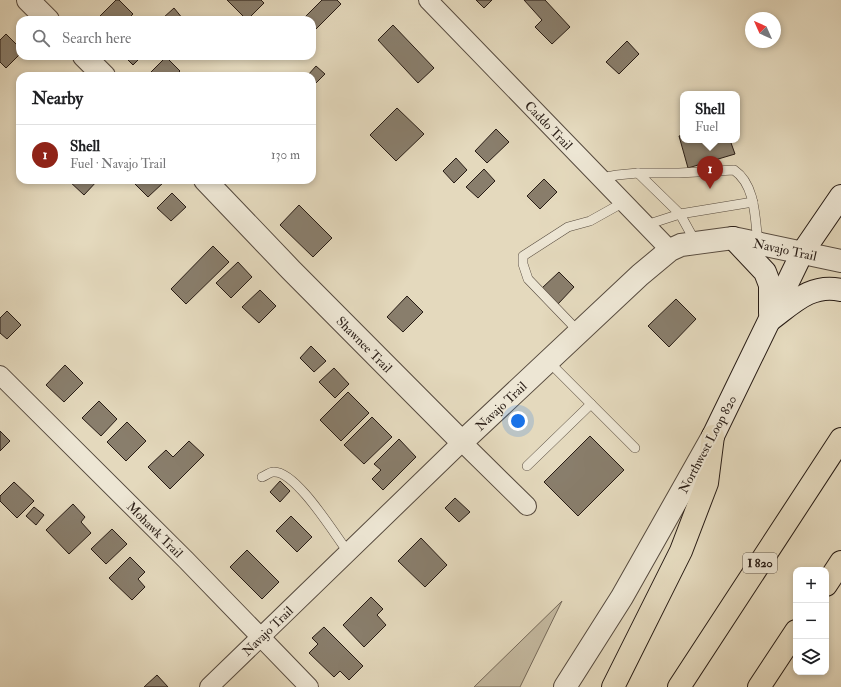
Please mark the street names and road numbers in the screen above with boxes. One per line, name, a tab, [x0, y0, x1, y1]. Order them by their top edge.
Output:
street label: Caddo Trail	[521, 98, 576, 154]
street label: Navajo Trail	[752, 236, 819, 265]
street label: Shawnee Trail	[333, 313, 396, 377]
street label: Navajo Trail	[472, 378, 531, 434]
street label: Northwest Loop 820	[675, 393, 741, 497]
street label: Mohawk Trail	[123, 499, 186, 562]
road number: I 820	[743, 553, 777, 573]
street label: Navajo Trail	[239, 603, 297, 660]

